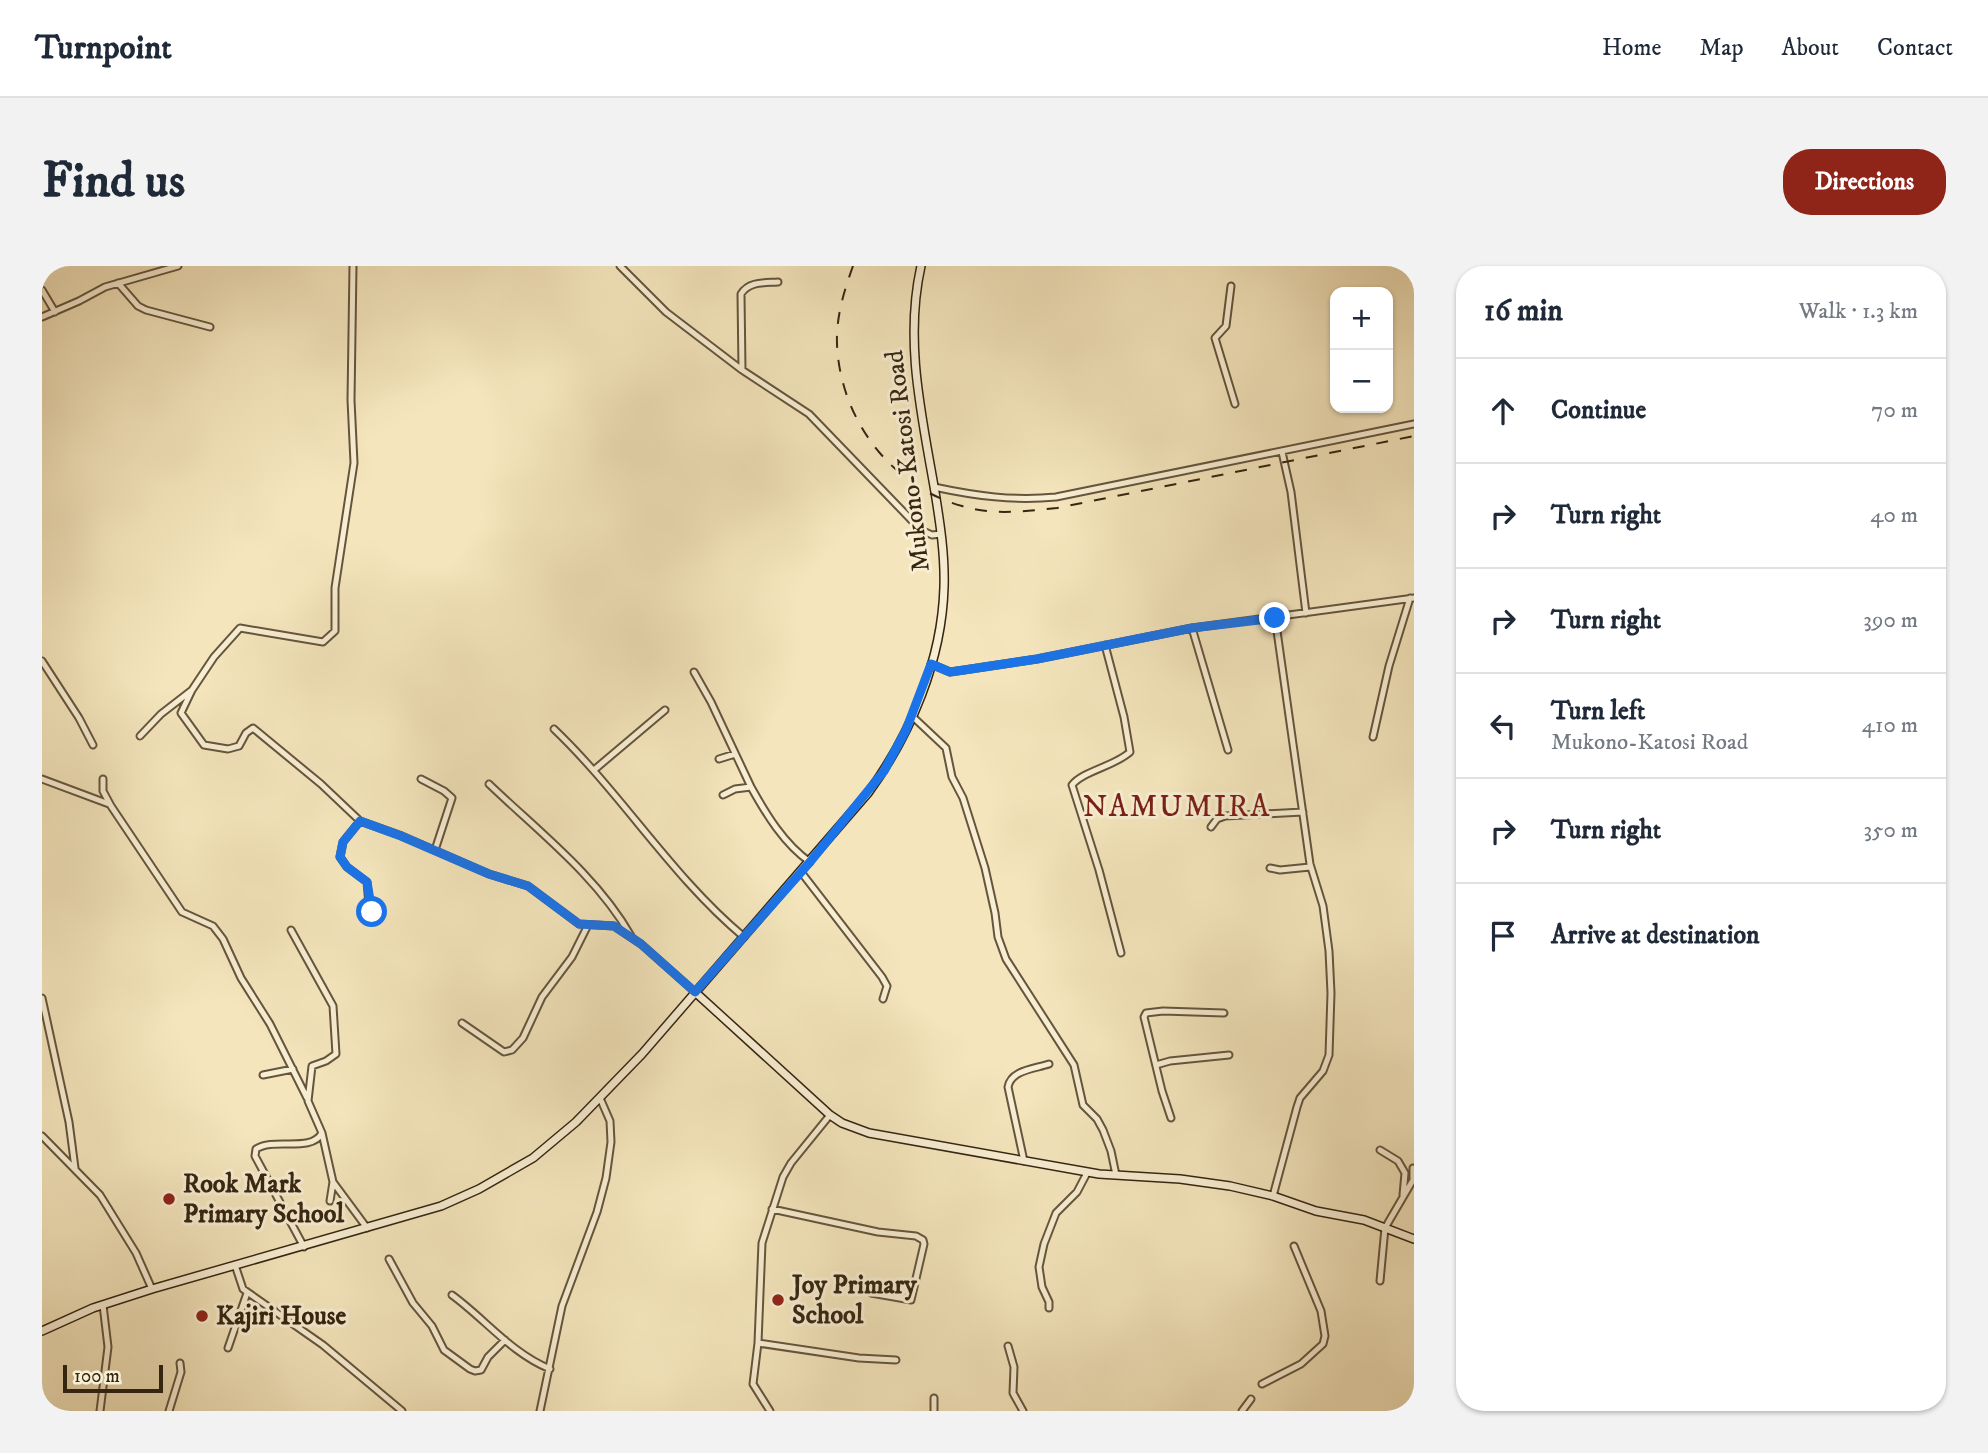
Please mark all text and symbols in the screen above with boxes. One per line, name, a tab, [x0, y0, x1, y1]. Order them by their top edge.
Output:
text: Turnpoint	[35, 28, 172, 69]
text: Home	[1602, 33, 1661, 63]
text: Map	[1699, 33, 1744, 63]
text: About	[1782, 33, 1839, 63]
text: Contact	[1877, 33, 1953, 63]
button: Directions	[1783, 149, 1946, 215]
text: Find us	[42, 151, 185, 213]
map controls	[1330, 287, 1393, 413]
button: +	[1330, 287, 1393, 350]
text: 16 min	[1484, 293, 1563, 330]
text: Walk · 1.3 km	[1799, 297, 1918, 326]
street label: Mukono-Katosi Road	[878, 348, 938, 574]
button: −	[1330, 350, 1393, 413]
icon: ahead	[1484, 392, 1522, 430]
text: Continue	[1551, 394, 1646, 427]
text: 70 m	[1871, 396, 1918, 425]
icon: right	[1484, 497, 1522, 535]
text: Turn right	[1551, 499, 1661, 532]
text: 40 m	[1870, 501, 1918, 530]
route end	[1259, 602, 1290, 633]
icon: right	[1484, 602, 1522, 640]
text: Turn right	[1551, 604, 1661, 637]
text: 390 m	[1863, 606, 1918, 635]
text: Turn left	[1551, 695, 1645, 728]
icon: left	[1484, 707, 1522, 745]
text: 410 m	[1862, 711, 1918, 740]
text: Mukono-Katosi Road	[1551, 728, 1748, 757]
district label: NAMUMIRA	[1083, 789, 1271, 826]
icon: right	[1484, 812, 1522, 850]
text: Turn right	[1551, 814, 1661, 847]
text: 350 m	[1863, 816, 1918, 845]
route start	[356, 896, 387, 927]
icon: arrive	[1484, 917, 1522, 955]
text: Arrive at destination	[1551, 919, 1760, 952]
place label: Rook Mark Primary School	[183, 1168, 345, 1231]
marker: Rook Mark Primary School	[161, 1191, 177, 1207]
place label: Joy Primary School	[789, 1269, 917, 1332]
marker: Joy Primary School	[770, 1292, 786, 1308]
place label: Kajiri House	[216, 1300, 346, 1333]
marker: Kajiri House	[194, 1308, 210, 1324]
scale bar	[63, 1362, 163, 1394]
text: 100 m	[74, 1365, 120, 1388]

